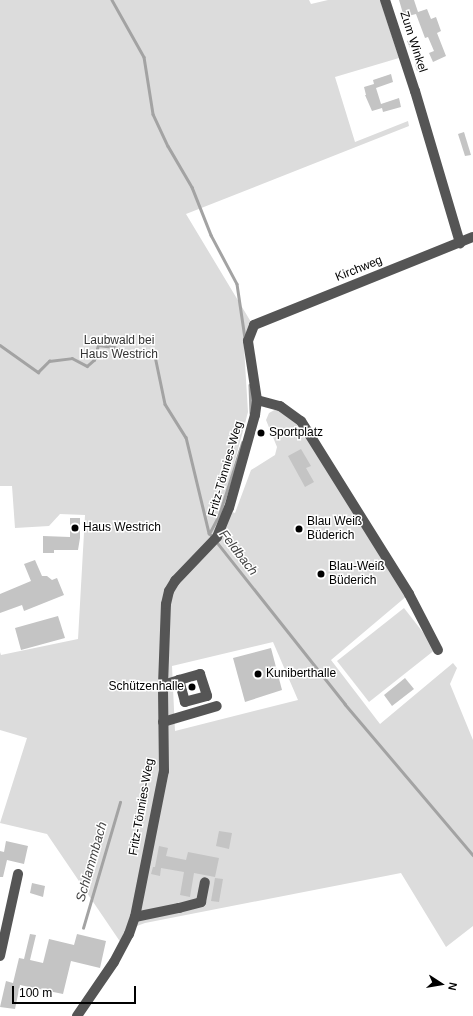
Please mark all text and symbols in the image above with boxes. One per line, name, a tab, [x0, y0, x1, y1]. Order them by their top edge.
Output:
street label: Zum Winkel	[396, 10, 430, 74]
street label: Kirchweg	[333, 253, 385, 285]
park label: Laubwald bei Haus Westrich	[80, 334, 158, 362]
street label: Fritz-Tönnies-Weg	[206, 420, 246, 518]
place label: Sportplatz	[269, 426, 323, 440]
marker: Sportplatz	[256, 428, 266, 438]
place label: Blau Weiß Büderich	[307, 515, 362, 543]
place label: Haus Westrich	[83, 521, 161, 535]
marker: Haus Westrich	[70, 523, 80, 533]
marker: Blau Weiß Büderich	[294, 524, 304, 534]
water label: Feldbach	[215, 527, 261, 579]
place label: Blau-Weiß Büderich	[329, 560, 385, 588]
marker: Blau-Weiß Büderich	[316, 569, 326, 579]
place label: Kuniberthalle	[266, 667, 336, 681]
marker: Kuniberthalle	[253, 669, 263, 679]
place label: Schützenhalle	[109, 680, 184, 694]
marker: Schützenhalle	[187, 682, 197, 692]
street label: Fritz-Tönnies-Weg	[126, 757, 158, 857]
water label: Schlammbach	[73, 820, 111, 904]
north arrow	[421, 964, 461, 1004]
scale bar	[14, 978, 138, 1004]
text: N	[446, 981, 459, 992]
text: 100 m	[19, 986, 52, 1000]

